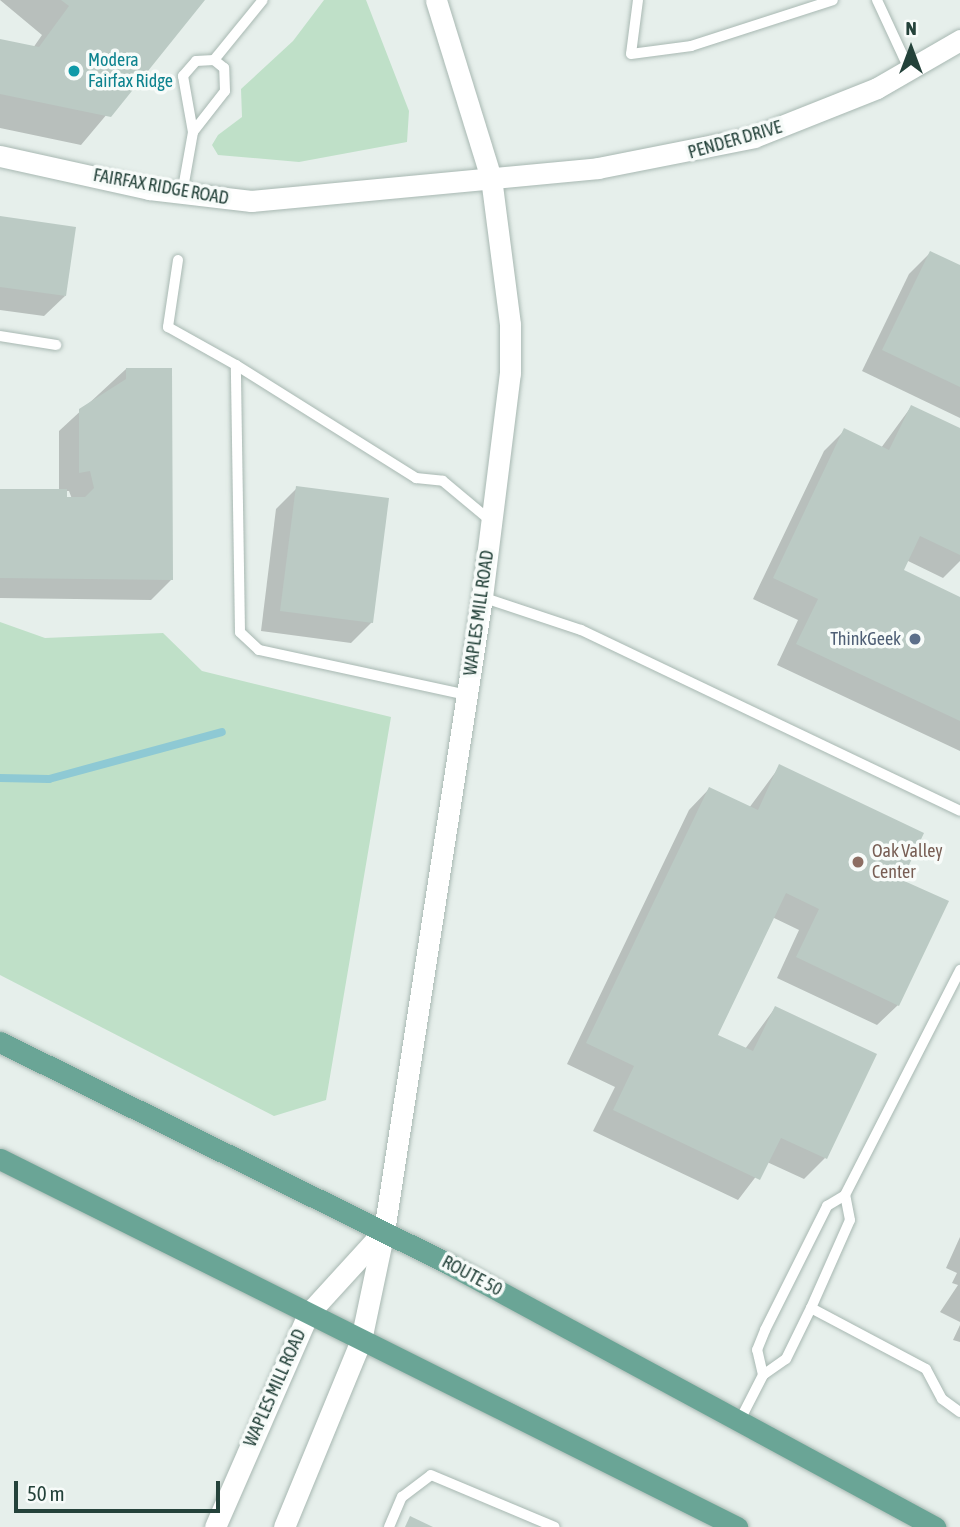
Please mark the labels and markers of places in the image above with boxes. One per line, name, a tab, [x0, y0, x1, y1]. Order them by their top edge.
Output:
place label: Modera Fairfax Ridge	[88, 50, 173, 92]
marker: Modera Fairfax Ridge	[66, 63, 82, 79]
place label: ThinkGeek	[830, 628, 901, 650]
marker: ThinkGeek	[907, 631, 923, 647]
place label: Oak Valley Center	[872, 841, 943, 884]
marker: Oak Valley Center	[850, 854, 866, 870]

